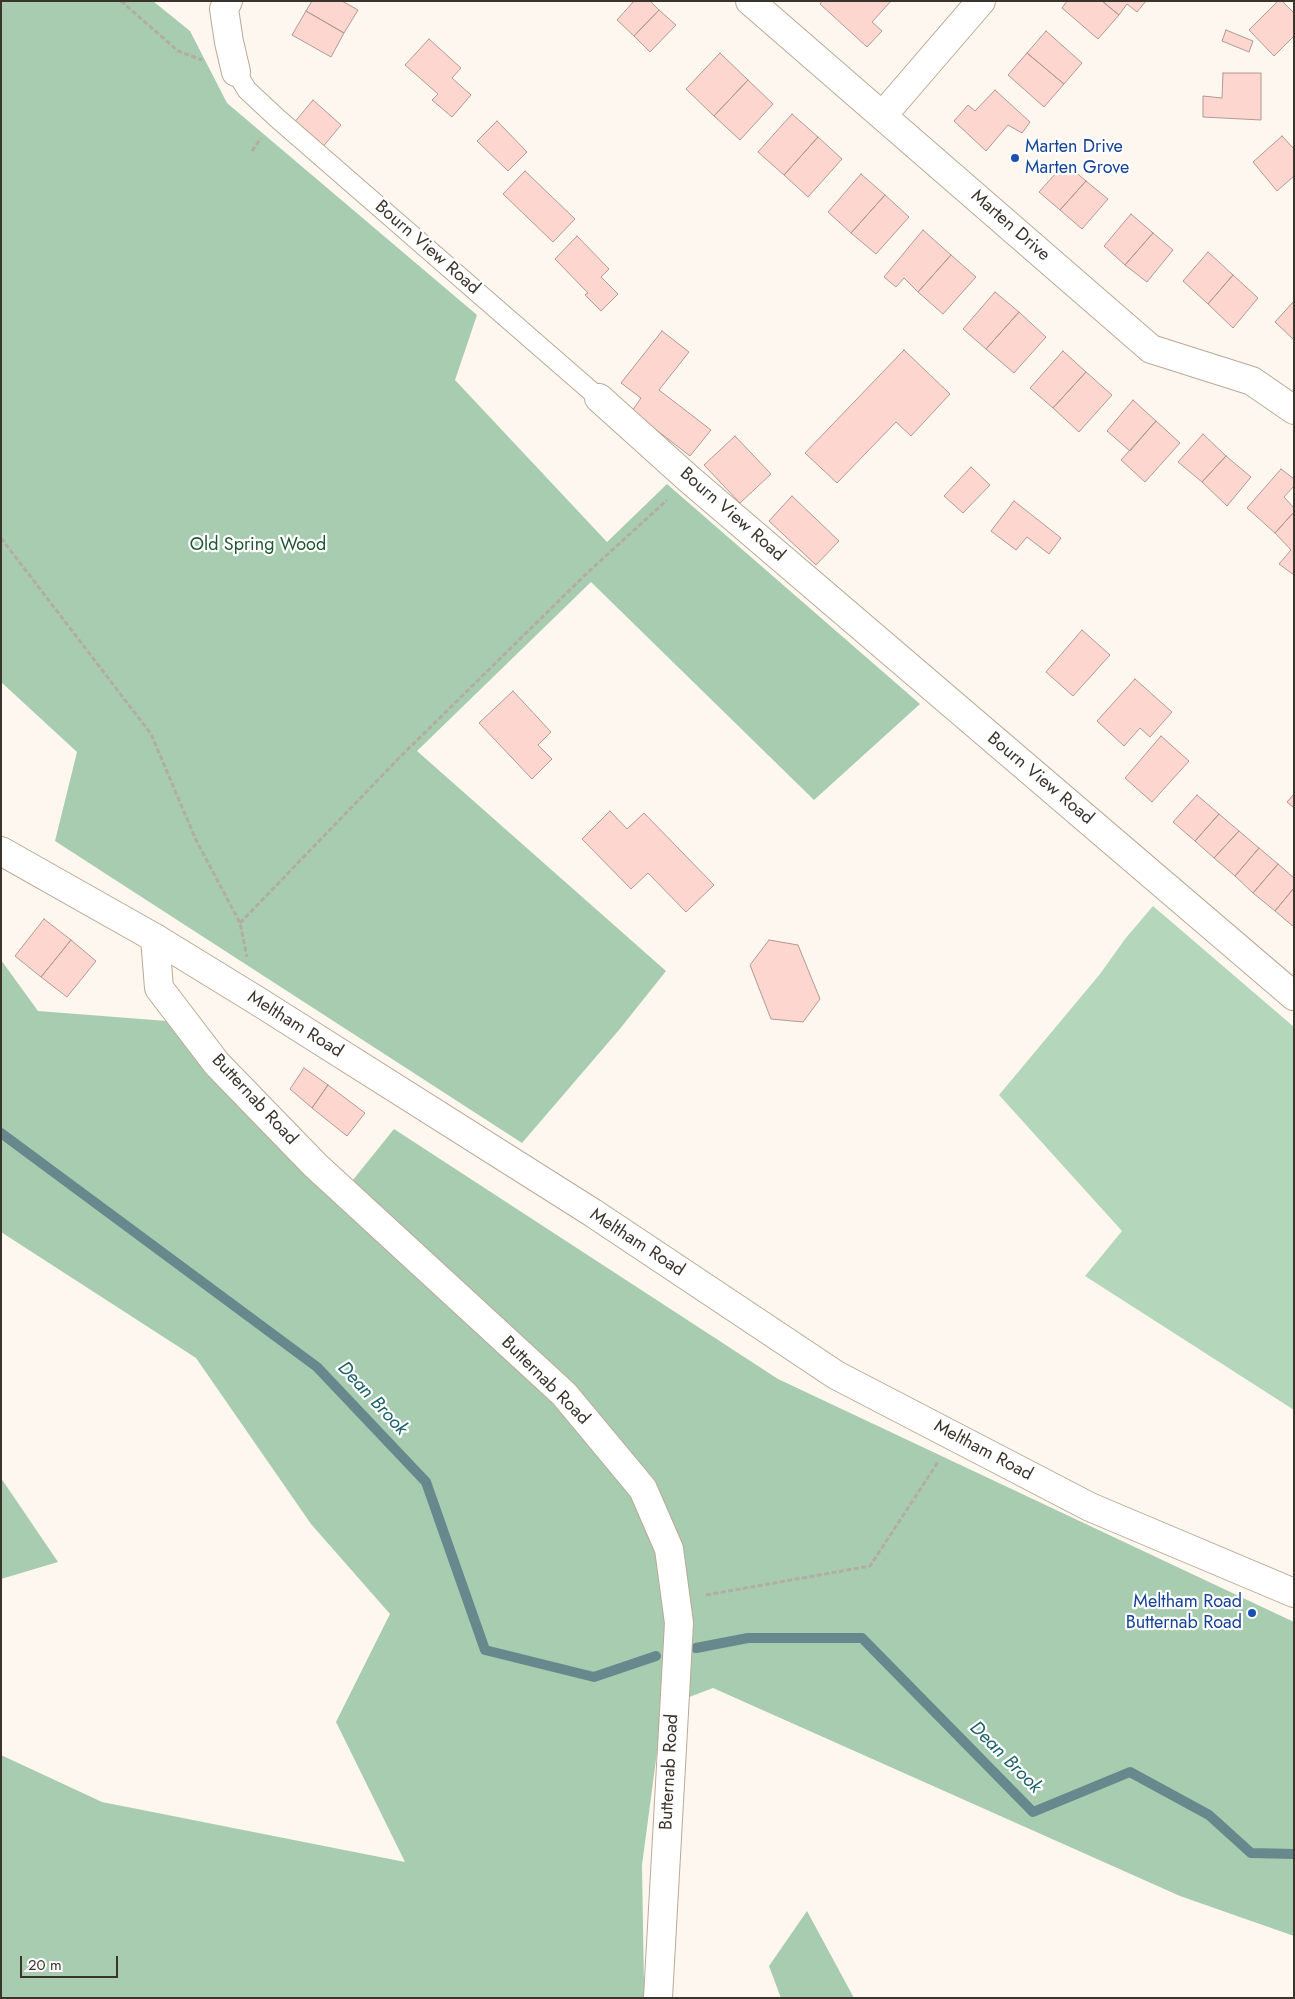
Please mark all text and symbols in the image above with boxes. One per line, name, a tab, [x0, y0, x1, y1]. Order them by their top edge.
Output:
place label: Marten Drive Marten Grove	[1025, 137, 1129, 180]
marker: Marten Drive Marten Grove	[1009, 152, 1021, 164]
street label: Marten Drive	[966, 186, 1054, 266]
street label: Bourn View Road	[370, 196, 484, 300]
street label: Bourn View Road	[675, 463, 789, 567]
park label: Old Spring Wood	[190, 535, 326, 557]
street label: Bourn View Road	[982, 728, 1098, 830]
street label: Meltham Road	[243, 987, 347, 1063]
street label: Butternab Road	[206, 1050, 302, 1150]
street label: Meltham Road	[586, 1204, 688, 1282]
street label: Butternab Road	[496, 1332, 594, 1430]
water label: Dean Brook	[332, 1357, 412, 1441]
street label: Meltham Road	[930, 1416, 1036, 1486]
place label: Meltham Road Butternab Road	[1126, 1592, 1242, 1635]
marker: Meltham Road Butternab Road	[1246, 1607, 1258, 1619]
street label: Butternab Road	[656, 1713, 684, 1831]
water label: Dean Brook	[964, 1717, 1046, 1799]
scale bar	[22, 1946, 120, 1978]
text: 20 m	[28, 1954, 62, 1976]

